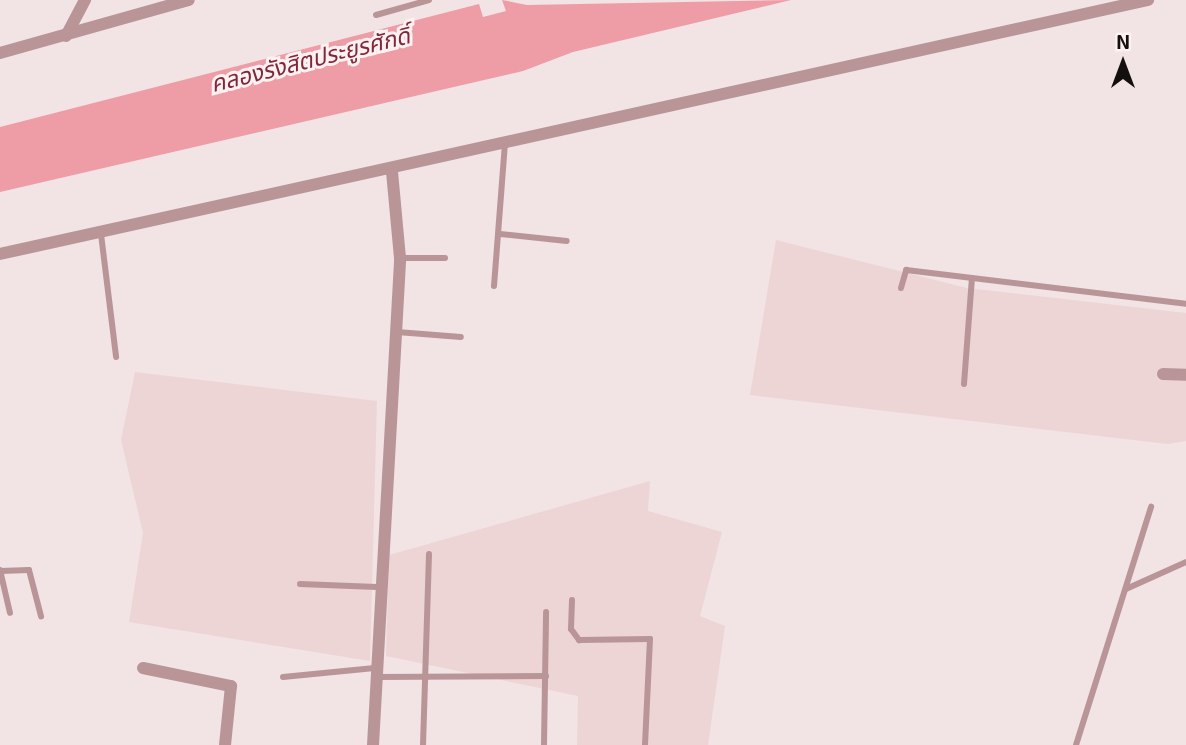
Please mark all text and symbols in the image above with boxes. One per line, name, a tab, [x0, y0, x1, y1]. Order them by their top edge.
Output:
water label: คลองรังสิตประยูรศักดิ์	[208, 21, 412, 97]
north arrow	[1088, 28, 1158, 98]
text: N	[1116, 30, 1130, 53]

